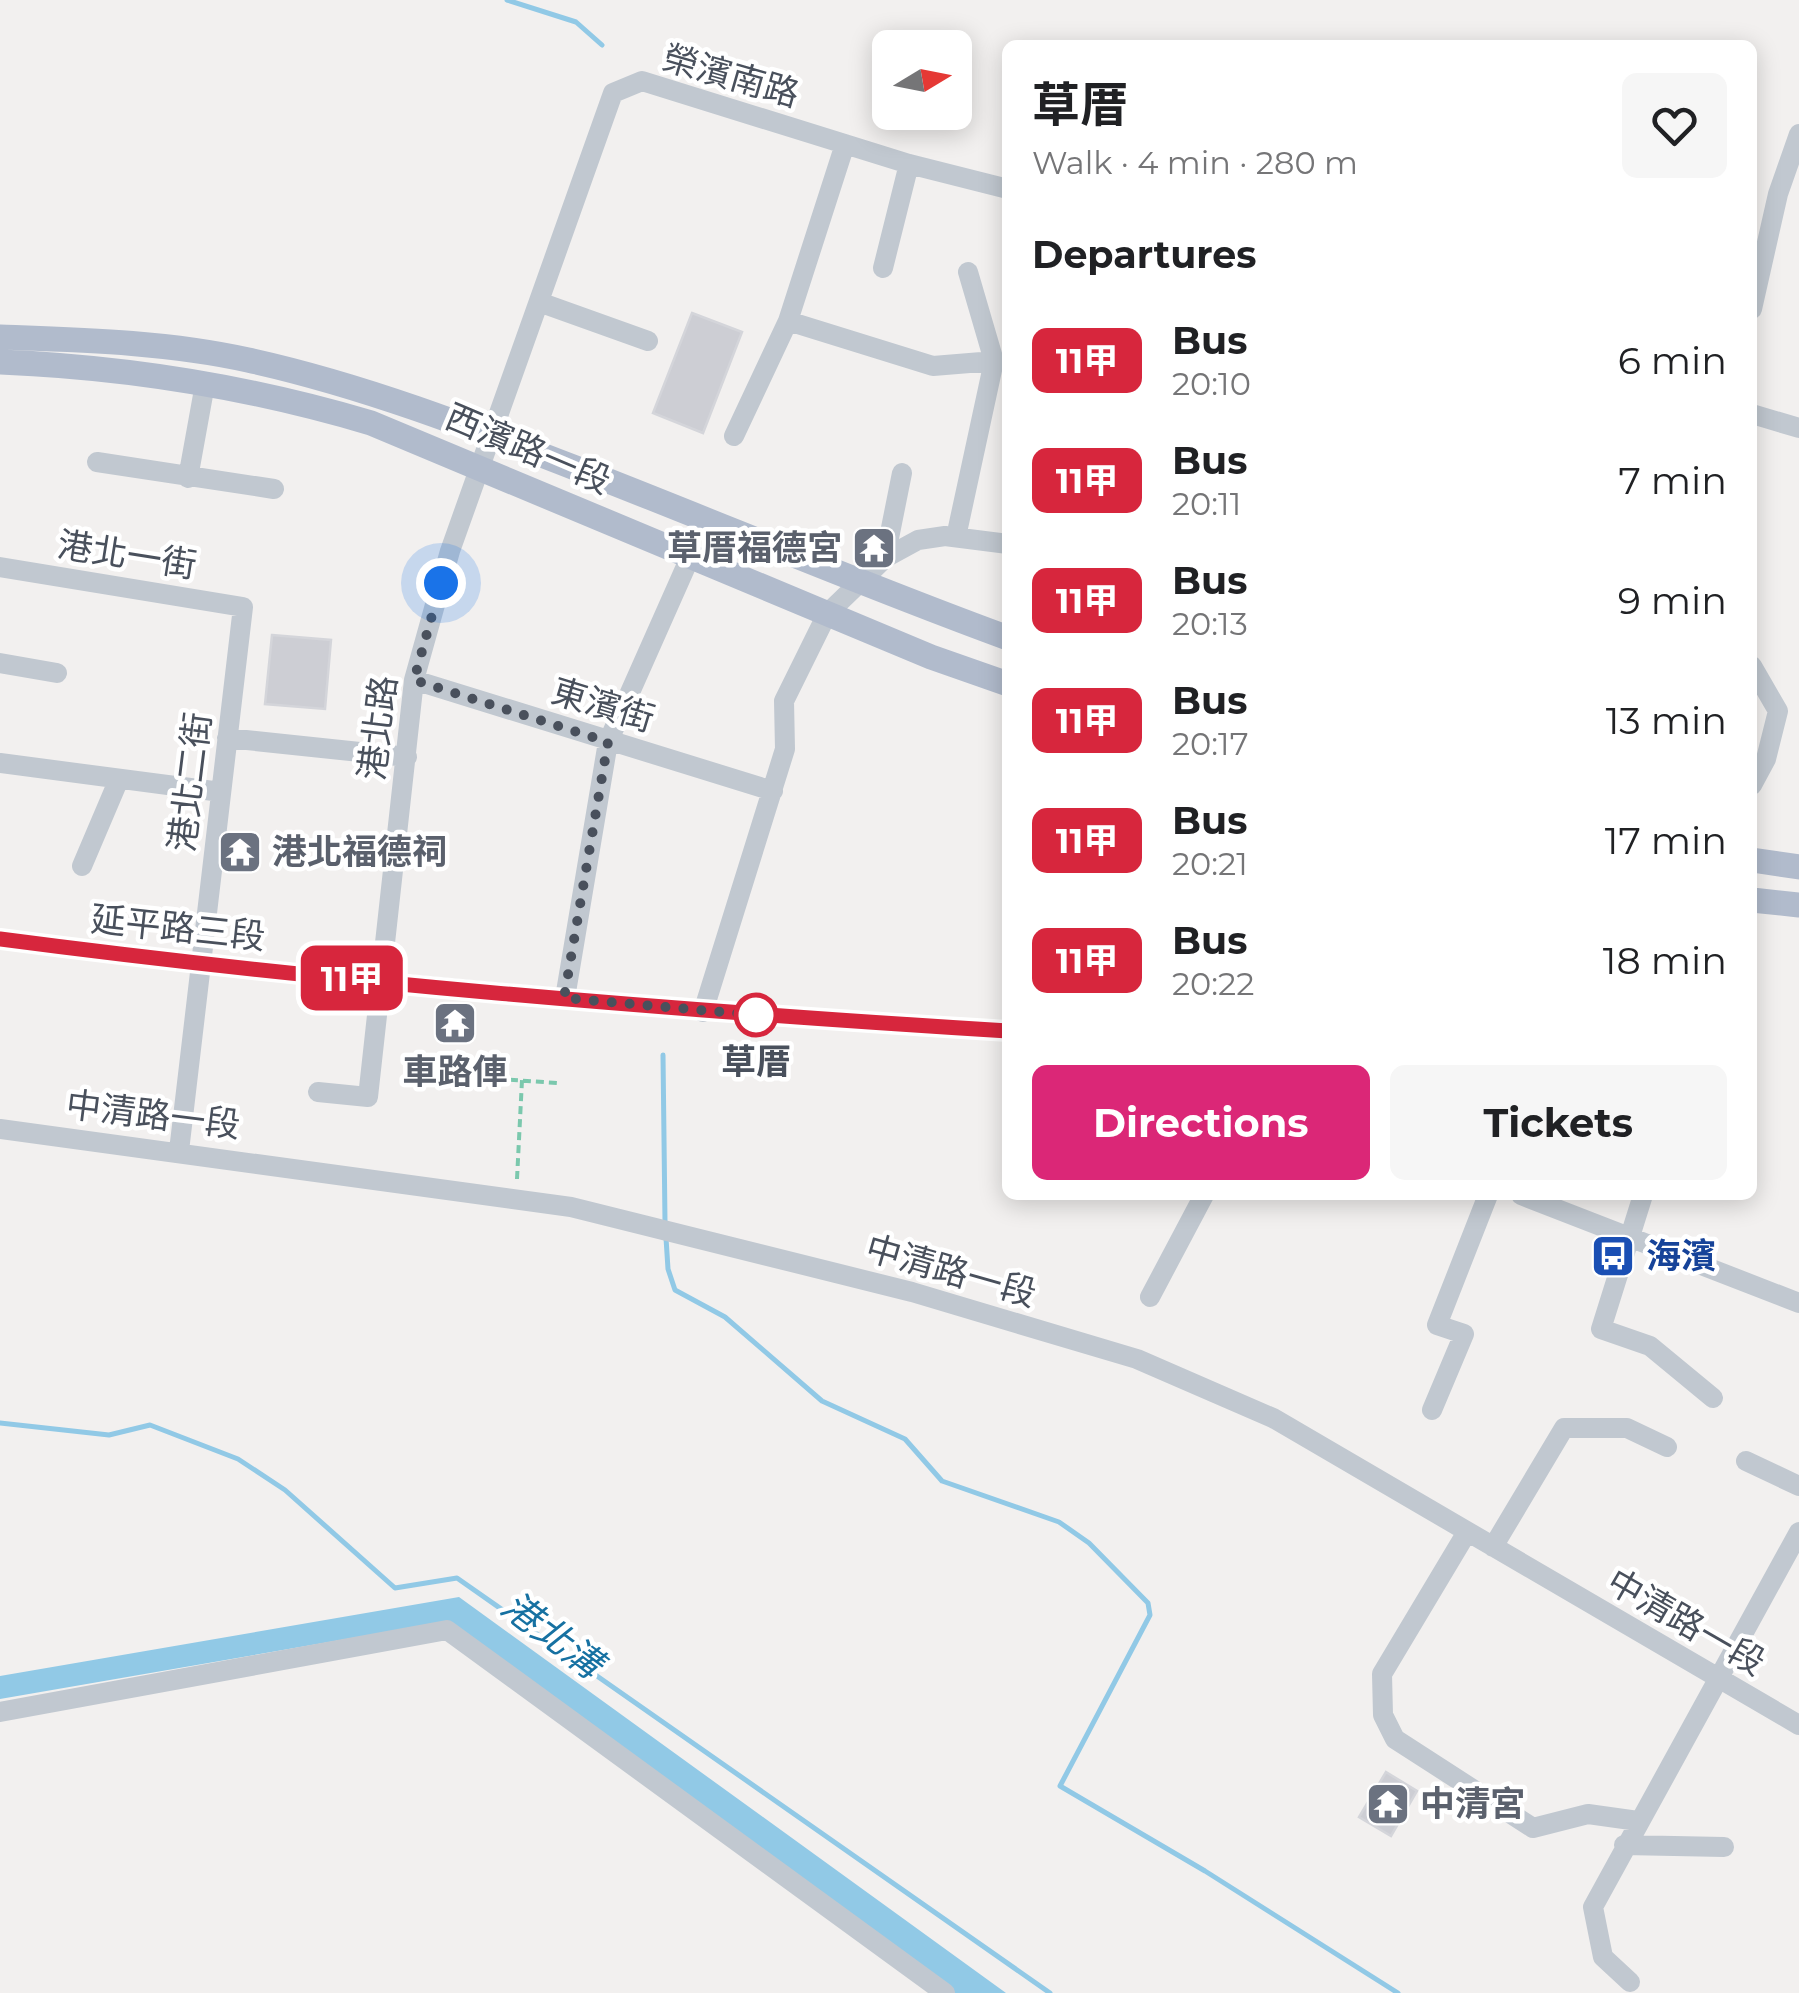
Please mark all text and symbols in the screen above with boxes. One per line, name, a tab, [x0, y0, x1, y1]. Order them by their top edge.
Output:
north arrow	[872, 30, 972, 130]
map controls	[872, 30, 972, 130]
street label: 榮濱南路	[658, 36, 804, 115]
button: heart	[1622, 73, 1727, 178]
text: 草厝	[1032, 76, 1128, 134]
text: Walk · 4 min · 280 m	[1032, 143, 1358, 182]
text: Departures	[1032, 231, 1256, 278]
text: Bus	[1172, 317, 1247, 364]
text: 6 min	[1618, 337, 1727, 384]
text: 11甲	[1056, 339, 1118, 382]
text: 20:10	[1172, 364, 1251, 403]
street label: 西濱路一段	[439, 395, 617, 503]
text: Bus	[1172, 437, 1247, 484]
text: 7 min	[1618, 457, 1727, 504]
text: 11甲	[1056, 459, 1118, 502]
text: 20:11	[1172, 484, 1241, 523]
street label: 港北一街	[55, 522, 200, 587]
temple icon: 草厝福德宮	[851, 525, 897, 571]
place label: 草厝福德宮	[667, 526, 842, 569]
text: Bus	[1172, 557, 1247, 604]
your location	[416, 558, 466, 608]
text: 9 min	[1618, 577, 1727, 624]
text: 11甲	[1056, 579, 1118, 622]
text: 20:13	[1172, 604, 1248, 643]
street label: 東濱街	[547, 669, 660, 740]
street label: 港北路	[350, 673, 405, 783]
text: Bus	[1172, 677, 1247, 724]
text: 13 min	[1606, 697, 1727, 744]
text: 11甲	[1056, 699, 1118, 742]
street label: 港北二街	[160, 710, 219, 854]
text: 20:17	[1172, 724, 1248, 763]
text: Bus	[1172, 797, 1247, 844]
text: 17 min	[1605, 817, 1727, 864]
text: 11甲	[1056, 819, 1118, 862]
temple icon: 港北福德祠	[217, 829, 263, 875]
place label: 港北福德祠	[272, 830, 447, 873]
text: 20:21	[1172, 844, 1248, 883]
street label: 延平路三段	[89, 897, 267, 958]
text: Bus	[1172, 917, 1247, 964]
text: 18 min	[1603, 937, 1727, 984]
text: 11甲	[1056, 939, 1118, 982]
line badge: 11甲	[294, 946, 410, 1010]
text: 11甲	[321, 957, 383, 1000]
text: 20:22	[1172, 964, 1254, 1003]
marker: 草厝	[735, 994, 777, 1036]
temple icon: 車路俥	[432, 1000, 478, 1046]
place label: 草厝	[721, 1040, 791, 1083]
place label: 車路俥	[402, 1050, 508, 1093]
button: Directions	[1032, 1065, 1370, 1180]
button: Tickets	[1390, 1065, 1727, 1180]
street label: 中清路一段	[64, 1082, 243, 1147]
street label: 中清路一段	[861, 1226, 1041, 1315]
bus stop icon: 海濱	[1590, 1233, 1636, 1279]
place label: 海濱	[1646, 1234, 1716, 1277]
street label: 中清路一段	[1600, 1559, 1773, 1684]
water label: 港北溝	[493, 1582, 616, 1691]
temple icon: 中清宮	[1365, 1781, 1411, 1827]
place label: 中清宮	[1420, 1782, 1525, 1825]

